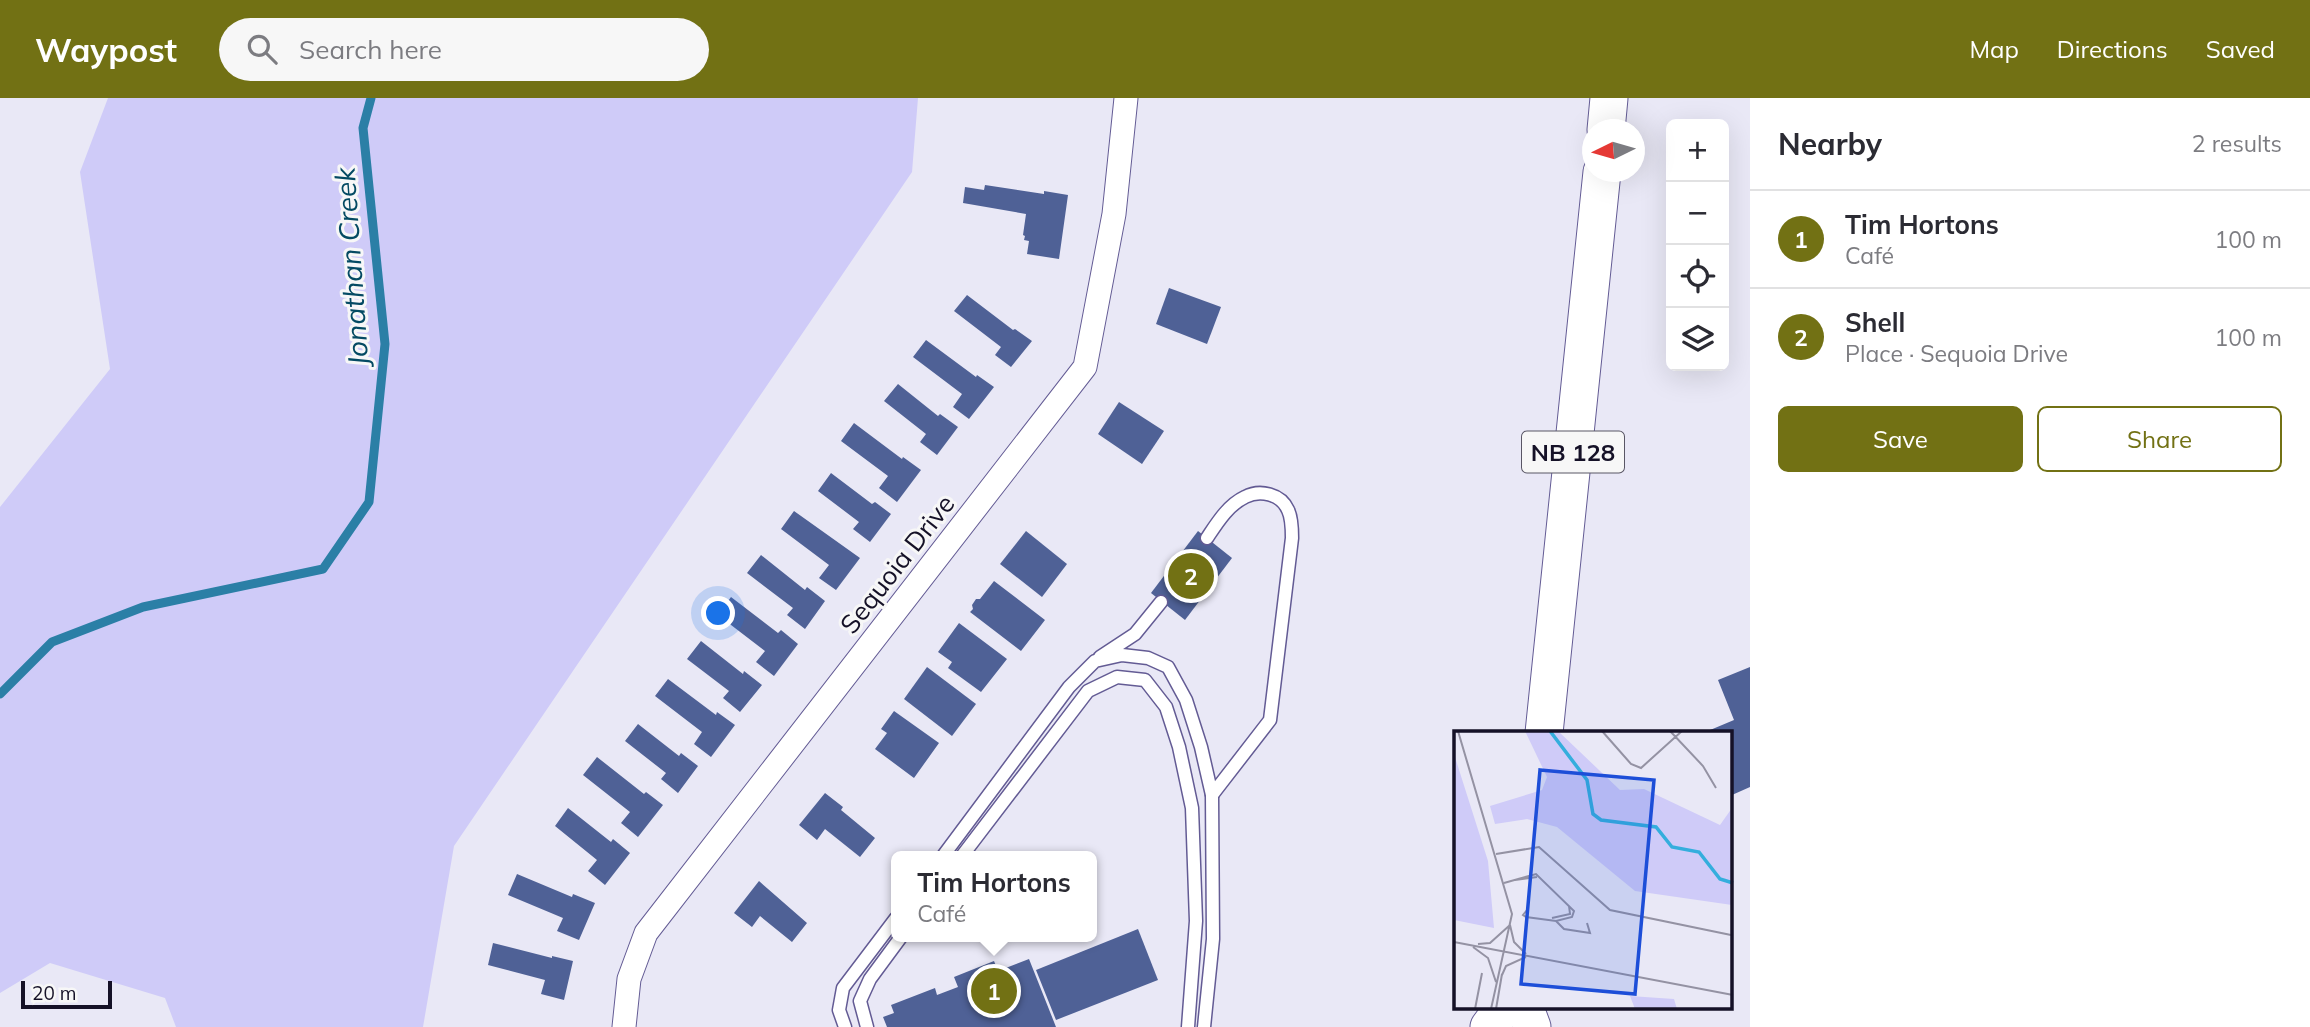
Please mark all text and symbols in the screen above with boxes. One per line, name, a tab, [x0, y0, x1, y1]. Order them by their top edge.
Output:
search box	[219, 18, 709, 81]
text: Waypost	[35, 29, 177, 70]
icon: search	[243, 30, 281, 68]
text: Search here	[299, 33, 442, 66]
text: Map	[1969, 34, 2019, 64]
text: Directions	[2057, 34, 2168, 64]
text: Saved	[2206, 34, 2275, 64]
north arrow	[1582, 119, 1645, 182]
map controls	[1666, 119, 1729, 371]
button: +	[1666, 119, 1729, 182]
text: Nearby	[1778, 125, 1882, 163]
text: 2 results	[2192, 129, 2282, 158]
water label: Jonathan Creek	[326, 165, 376, 370]
button: −	[1666, 182, 1729, 245]
text: Tim Hortons	[1845, 208, 1999, 241]
text: 1	[1794, 225, 1808, 254]
text: 100 m	[2214, 225, 2282, 254]
text: Café	[1845, 241, 1894, 270]
button: locate	[1666, 245, 1729, 308]
text: Shell	[1845, 306, 1905, 339]
button: layers	[1666, 308, 1729, 371]
text: 2	[1794, 323, 1808, 352]
text: 100 m	[2214, 323, 2282, 352]
text: Place · Sequoia Drive	[1845, 339, 2068, 368]
button: Save	[1778, 406, 2023, 472]
button: Share	[2037, 406, 2282, 472]
road number: NB 128	[1522, 432, 1624, 472]
street label: Sequoia Drive	[833, 488, 961, 640]
pin: 2	[1168, 550, 1214, 602]
your location	[701, 596, 735, 630]
inset map	[1454, 731, 1732, 1010]
popup	[891, 851, 1097, 942]
text: Tim Hortons	[917, 866, 1071, 899]
text: Café	[917, 899, 966, 928]
pin: 1	[971, 965, 1017, 1017]
scale bar	[21, 978, 112, 1010]
text: 20 m	[32, 981, 76, 1005]

